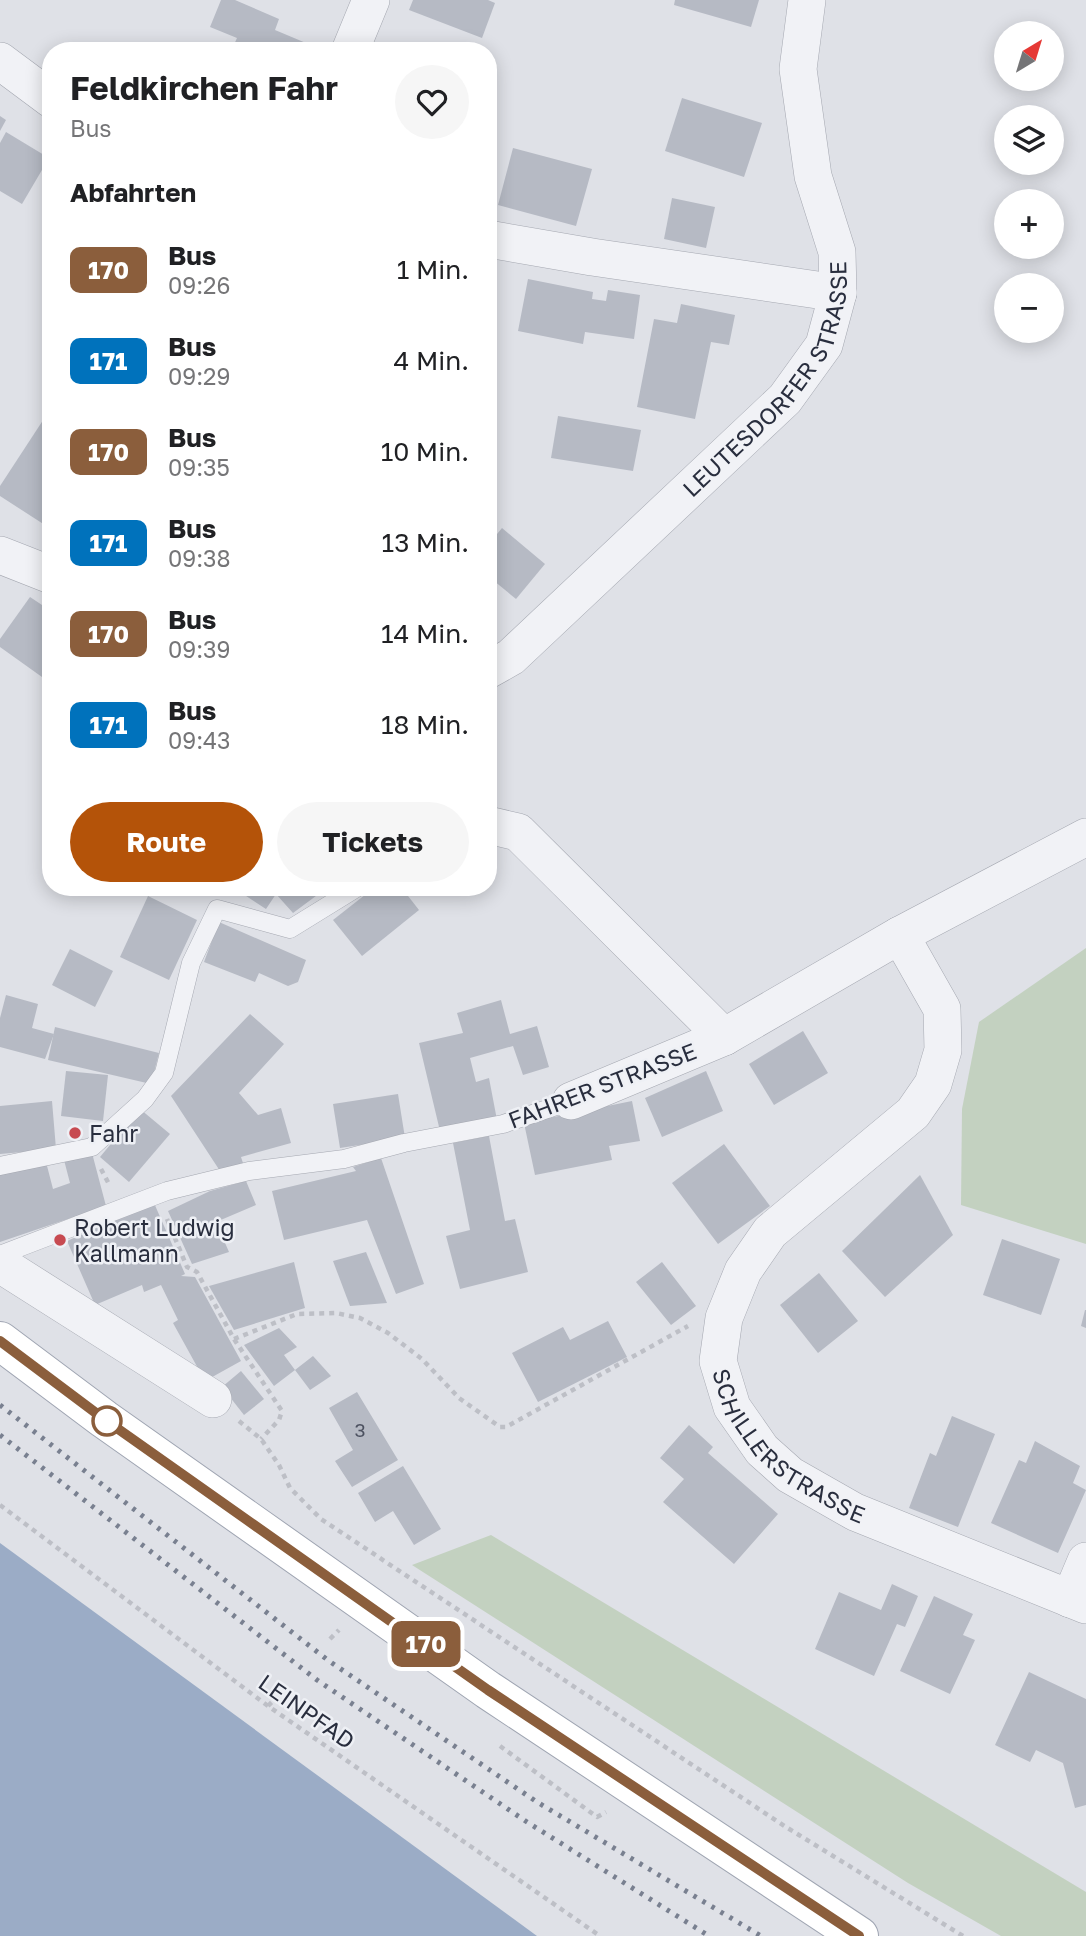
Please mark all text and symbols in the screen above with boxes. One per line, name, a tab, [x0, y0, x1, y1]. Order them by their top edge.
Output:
north arrow	[994, 21, 1064, 91]
map controls	[994, 21, 1064, 343]
button: heart	[395, 65, 469, 139]
text: Feldkirchen Fahr	[70, 68, 338, 107]
button: layers	[994, 105, 1064, 175]
text: Bus	[70, 114, 112, 142]
text: Abfahrten	[70, 177, 196, 208]
button: +	[994, 189, 1064, 259]
text: Bus	[168, 240, 216, 271]
text: 1 Min.	[397, 254, 469, 285]
text: 170	[88, 255, 129, 284]
street label: LEUTESDORFER STRASSE	[677, 261, 852, 502]
text: 09:26	[168, 271, 230, 299]
button: −	[994, 273, 1064, 343]
text: Bus	[168, 331, 216, 362]
text: 4 Min.	[394, 345, 469, 376]
text: 171	[90, 346, 127, 375]
text: 09:29	[168, 362, 230, 390]
text: Bus	[168, 422, 216, 453]
text: 10 Min.	[381, 436, 469, 467]
text: 170	[88, 437, 129, 466]
text: 09:35	[168, 453, 230, 481]
text: Bus	[168, 513, 216, 544]
text: 13 Min.	[382, 527, 469, 558]
text: 171	[90, 528, 127, 557]
text: 09:38	[168, 544, 231, 572]
text: Bus	[168, 604, 216, 635]
text: 14 Min.	[381, 618, 469, 649]
text: 170	[88, 619, 129, 648]
text: 09:39	[168, 635, 230, 663]
text: Bus	[168, 695, 216, 726]
text: 18 Min.	[381, 709, 469, 740]
text: 171	[90, 710, 127, 739]
text: 09:43	[168, 726, 231, 754]
button: Route	[70, 802, 263, 882]
button: Tickets	[277, 802, 469, 882]
street label: FAHRER STRASSE	[504, 1036, 700, 1134]
place label: Fahr	[89, 1119, 138, 1147]
marker: Fahr	[67, 1125, 83, 1141]
place label: Robert Ludwig Kallmann	[74, 1213, 235, 1267]
marker: Robert Ludwig Kallmann	[52, 1232, 68, 1248]
street label: SCHILLERSTRASSE	[707, 1365, 869, 1529]
unlabelled marker	[92, 1406, 122, 1436]
house number: 3	[354, 1418, 366, 1441]
line badge: 170	[386, 1621, 466, 1667]
text: 170	[405, 1629, 447, 1658]
street label: LEINPFAD	[254, 1668, 360, 1754]

